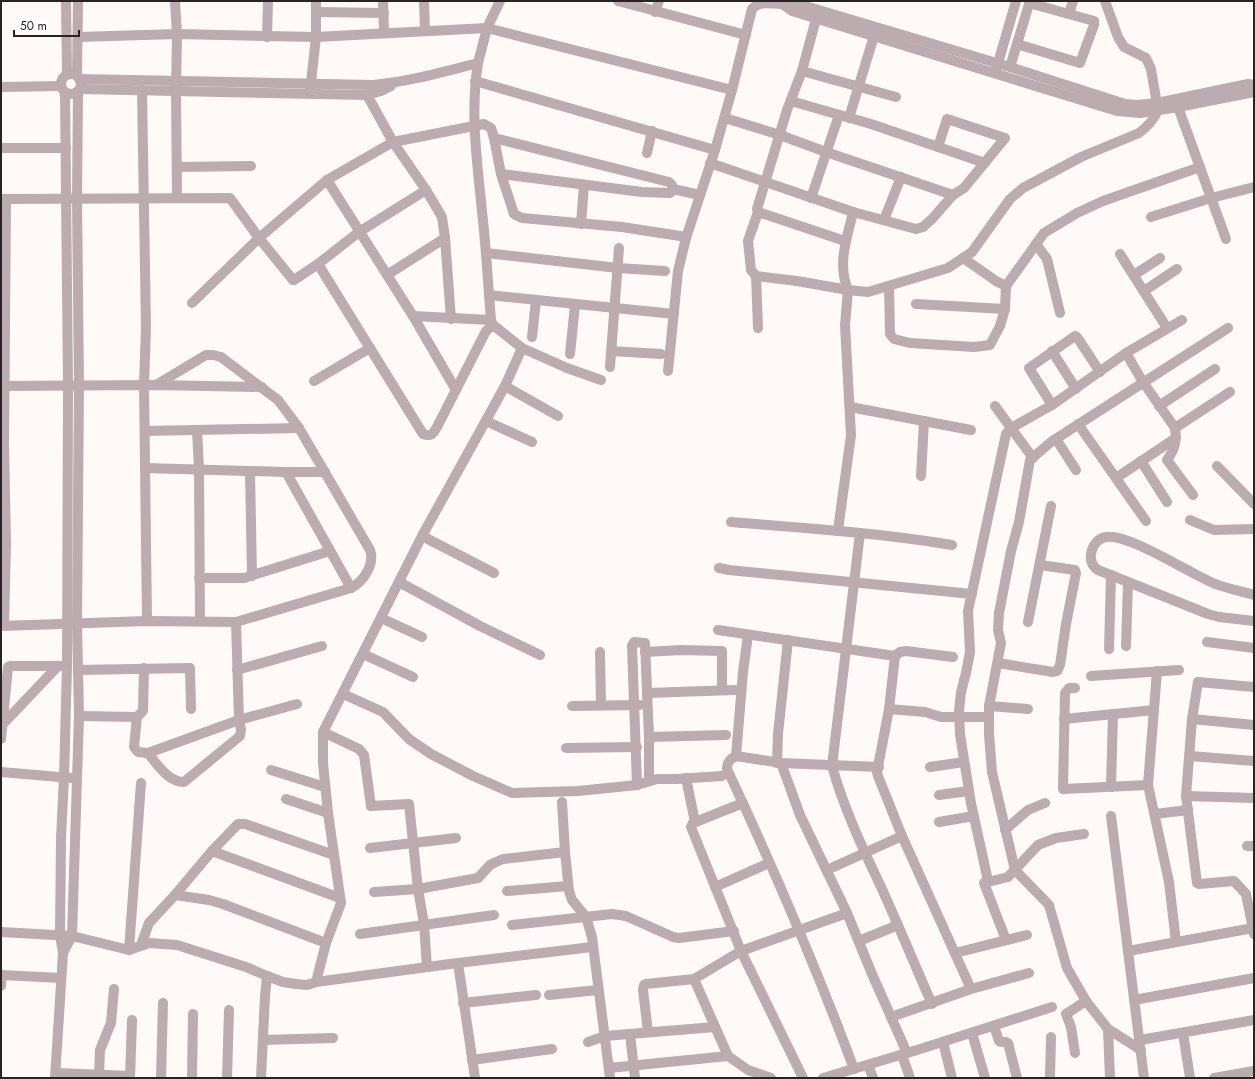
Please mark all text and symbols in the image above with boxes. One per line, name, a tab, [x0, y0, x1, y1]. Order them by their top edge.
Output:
scale bar	[14, 12, 79, 38]
text: 50 m	[20, 17, 47, 35]

